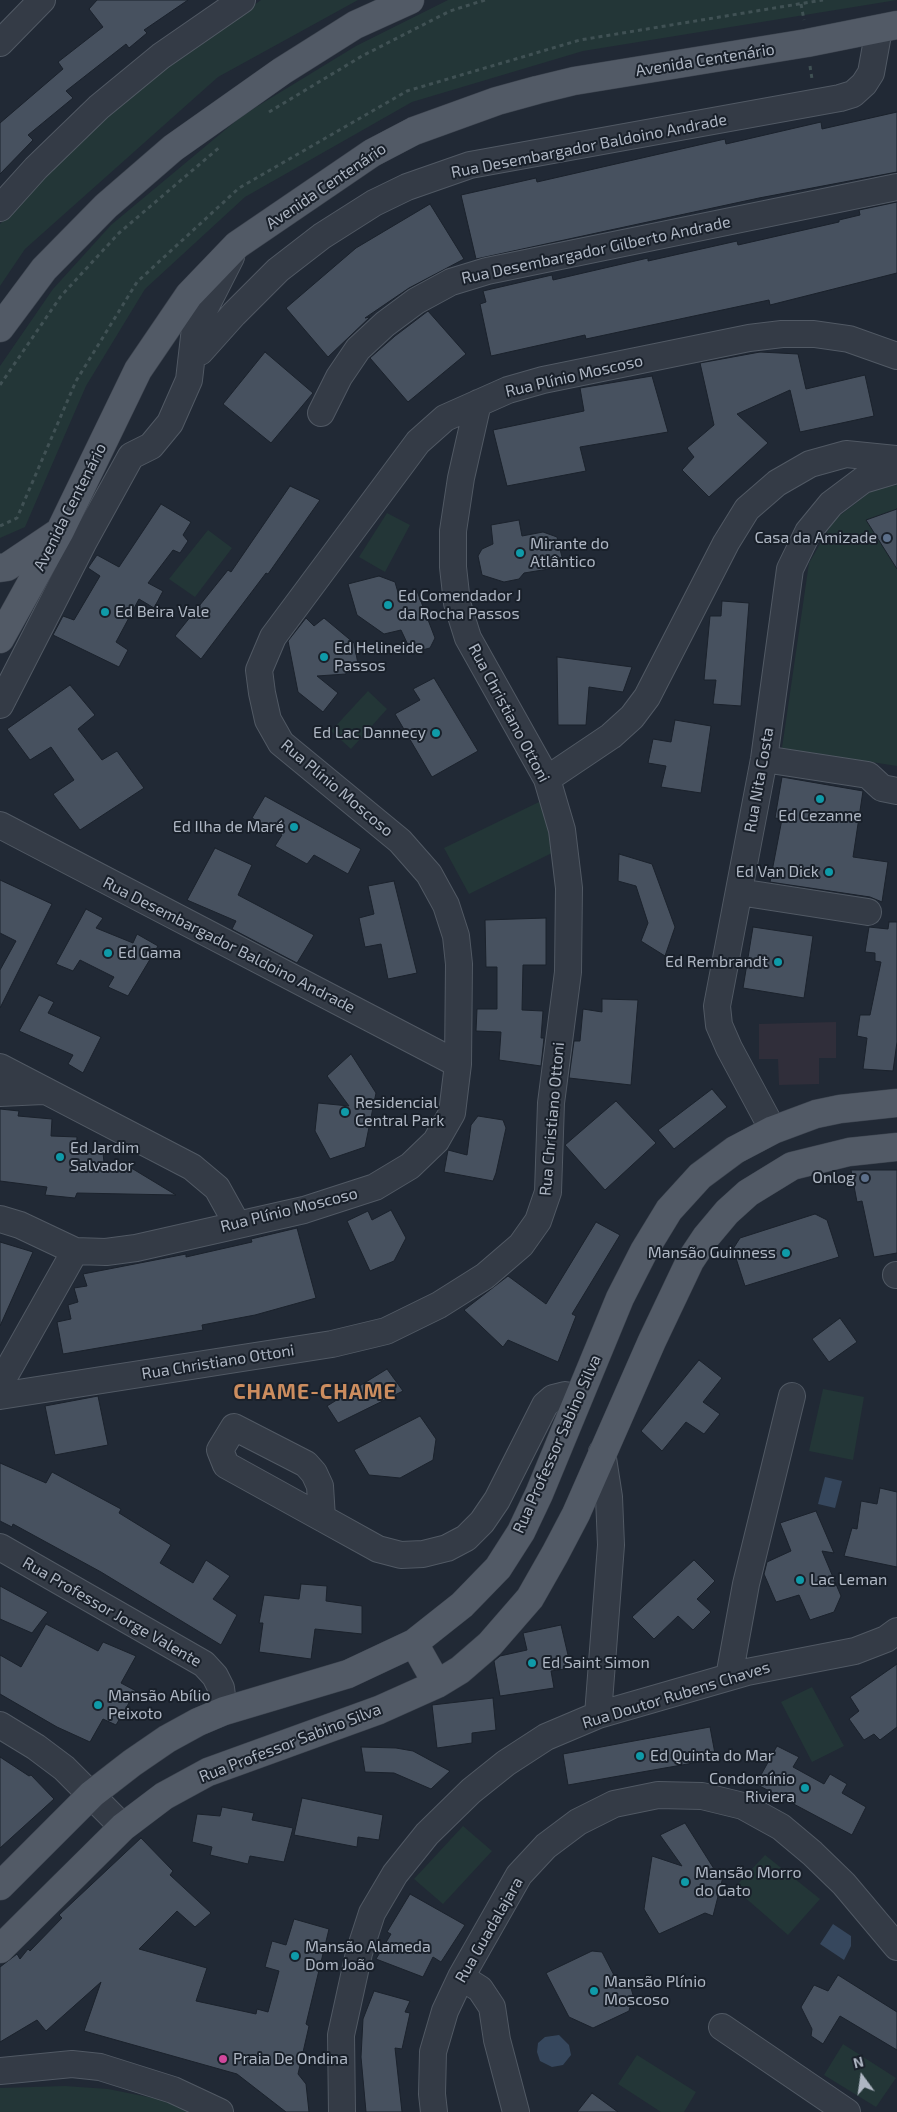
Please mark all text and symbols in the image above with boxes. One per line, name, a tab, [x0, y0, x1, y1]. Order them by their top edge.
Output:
street label: Avenida Centenário	[634, 40, 776, 80]
street label: Rua Desembargador Baldoino Andrade	[450, 110, 728, 182]
street label: Avenida Centenário	[262, 139, 390, 233]
street label: Rua Desembargador Gilberto Andrade	[460, 212, 732, 288]
street label: Rua Plínio Moscoso	[503, 351, 645, 401]
street label: Avenida Centenário	[30, 440, 110, 574]
place label: Casa da Amizade	[754, 528, 877, 548]
marker: Casa da Amizade	[881, 532, 893, 544]
place label: Mirante do Atlântico	[530, 534, 609, 572]
marker: Mirante do Atlântico	[514, 547, 526, 559]
place label: Ed Comendador J da Rocha Passos	[398, 586, 521, 624]
marker: Ed Comendador J da Rocha Passos	[382, 599, 394, 611]
place label: Ed Beira Vale	[115, 602, 209, 622]
marker: Ed Beira Vale	[99, 606, 111, 618]
place label: Ed Helineide Passos	[334, 638, 423, 676]
street label: Rua Christiano Ottoni	[464, 640, 554, 786]
marker: Ed Helineide Passos	[318, 651, 330, 663]
place label: Ed Lac Dannecy	[313, 723, 426, 743]
street label: Rua Nita Costa	[740, 726, 778, 834]
marker: Ed Lac Dannecy	[430, 727, 442, 739]
street label: Rua Plínio Moscoso	[277, 735, 397, 841]
marker: Ed Cezanne	[814, 793, 826, 805]
place label: Ed Cezanne	[778, 806, 862, 826]
place label: Ed Ilha de Maré	[173, 817, 284, 837]
marker: Ed Ilha de Maré	[288, 821, 300, 833]
place label: Ed Van Dick	[736, 862, 819, 882]
marker: Ed Van Dick	[823, 866, 835, 878]
street label: Rua Desembargador Baldoino Andrade	[100, 873, 358, 1017]
place label: Ed Gama	[118, 943, 181, 963]
marker: Ed Gama	[102, 947, 114, 959]
place label: Ed Rembrandt	[665, 952, 768, 972]
marker: Ed Rembrandt	[772, 956, 784, 968]
street label: Rua Christiano Ottoni	[536, 1041, 568, 1197]
place label: Residencial Central Park	[355, 1093, 444, 1131]
marker: Residencial Central Park	[339, 1106, 351, 1118]
place label: Ed Jardim Salvador	[70, 1138, 139, 1176]
marker: Ed Jardim Salvador	[54, 1151, 66, 1163]
place label: Onlog	[812, 1168, 855, 1188]
marker: Onlog	[859, 1172, 871, 1184]
street label: Rua Plínio Moscoso	[218, 1184, 360, 1236]
place label: Mansão Guinness	[648, 1243, 776, 1263]
marker: Mansão Guinness	[780, 1247, 792, 1259]
street label: Rua Christiano Ottoni	[140, 1340, 296, 1384]
street label: Rua Professor Sabino Silva	[509, 1352, 605, 1536]
district label: CHAME-CHAME	[232, 1379, 398, 1405]
street label: Rua Professor Jorge Valente	[19, 1553, 205, 1671]
place label: Lac Leman	[810, 1570, 887, 1590]
marker: Lac Leman	[794, 1574, 806, 1586]
place label: Ed Saint Simon	[542, 1653, 650, 1673]
marker: Ed Saint Simon	[526, 1657, 538, 1669]
street label: Rua Doutor Rubens Chaves	[580, 1657, 772, 1733]
place label: Mansão Abílio Peixoto	[108, 1686, 211, 1724]
marker: Mansão Abílio Peixoto	[92, 1699, 104, 1711]
street label: Rua Professor Sabino Silva	[196, 1699, 384, 1787]
place label: Ed Quinta do Mar	[650, 1746, 774, 1766]
marker: Ed Quinta do Mar	[634, 1750, 646, 1762]
place label: Condomínio Riviera	[709, 1769, 795, 1807]
marker: Condomínio Riviera	[799, 1782, 811, 1794]
place label: Mansão Morro do Gato	[695, 1863, 802, 1901]
street label: Rua Guadalajara	[451, 1874, 527, 1986]
marker: Mansão Morro do Gato	[679, 1876, 691, 1888]
place label: Mansão Alameda Dom João	[305, 1937, 431, 1975]
marker: Mansão Alameda Dom João	[289, 1950, 301, 1962]
place label: Mansão Plínio Moscoso	[604, 1972, 706, 2010]
marker: Mansão Plínio Moscoso	[588, 1985, 600, 1997]
place label: Praia De Ondina	[233, 2049, 348, 2069]
north arrow	[837, 2052, 887, 2102]
text: N	[851, 2052, 865, 2071]
marker: Praia De Ondina	[217, 2053, 229, 2065]

